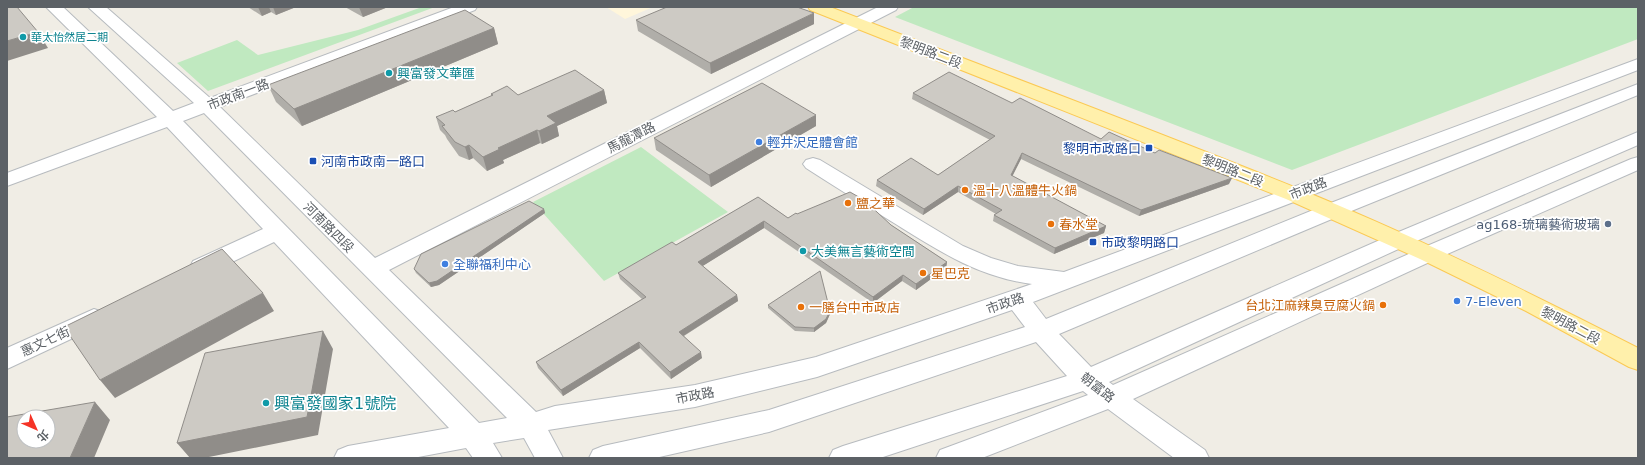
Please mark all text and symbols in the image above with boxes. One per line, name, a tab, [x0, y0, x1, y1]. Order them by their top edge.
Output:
place label: 華太怡然居二期	[31, 31, 108, 44]
marker: 華太怡然居二期	[18, 32, 28, 42]
street label: 黎明路二段	[898, 34, 964, 71]
place label: 興富發文華匯	[397, 66, 475, 81]
marker: 興富發文華匯	[384, 68, 394, 78]
street label: 市政南一路	[205, 76, 271, 113]
street label: 馬龍潭路	[605, 119, 658, 156]
place label: 輕井沢足體會館	[767, 135, 858, 150]
marker: 輕井沢足體會館	[754, 137, 764, 147]
place label: 黎明市政路口	[1063, 141, 1141, 156]
marker: 黎明市政路口	[1144, 143, 1154, 153]
street label: 黎明路二段	[1200, 151, 1266, 190]
place label: 河南市政南一路口	[321, 154, 425, 169]
marker: 河南市政南一路口	[308, 156, 318, 166]
street label: 市政路	[1287, 174, 1329, 202]
place label: 溫十八溫體牛火鍋	[973, 183, 1077, 198]
marker: 溫十八溫體牛火鍋	[960, 185, 970, 195]
place label: 鹽之華	[856, 196, 895, 211]
marker: 鹽之華	[843, 198, 853, 208]
street label: 河南路四段	[300, 199, 357, 256]
place label: 春水堂	[1059, 217, 1098, 232]
place label: ag168-琉璃藝術玻璃	[1476, 217, 1600, 232]
marker: 春水堂	[1046, 219, 1056, 229]
marker: ag168-琉璃藝術玻璃	[1603, 219, 1613, 229]
place label: 市政黎明路口	[1101, 235, 1179, 250]
marker: 市政黎明路口	[1088, 237, 1098, 247]
place label: 大美無言藝術空間	[811, 244, 915, 259]
marker: 大美無言藝術空間	[798, 246, 808, 256]
place label: 全聯福利中心	[453, 257, 531, 272]
marker: 全聯福利中心	[440, 259, 450, 269]
place label: 星巴克	[931, 266, 970, 281]
marker: 星巴克	[918, 268, 928, 278]
street label: 市政路	[984, 290, 1026, 317]
place label: 7-Eleven	[1465, 294, 1522, 309]
marker: 7-Eleven	[1452, 296, 1462, 306]
place label: 台北江麻辣臭豆腐火鍋	[1245, 298, 1375, 313]
place label: 一膳台中市政店	[809, 300, 900, 315]
marker: 台北江麻辣臭豆腐火鍋	[1378, 300, 1388, 310]
marker: 一膳台中市政店	[796, 302, 806, 312]
street label: 黎明路二段	[1539, 304, 1603, 347]
street label: 惠文七街	[18, 324, 72, 359]
street label: 朝富路	[1078, 369, 1118, 405]
street label: 市政路	[675, 384, 716, 407]
place label: 興富發國家1號院	[274, 394, 396, 413]
marker: 興富發國家1號院	[261, 398, 271, 408]
north arrow	[16, 409, 56, 449]
text: 北	[34, 427, 51, 444]

